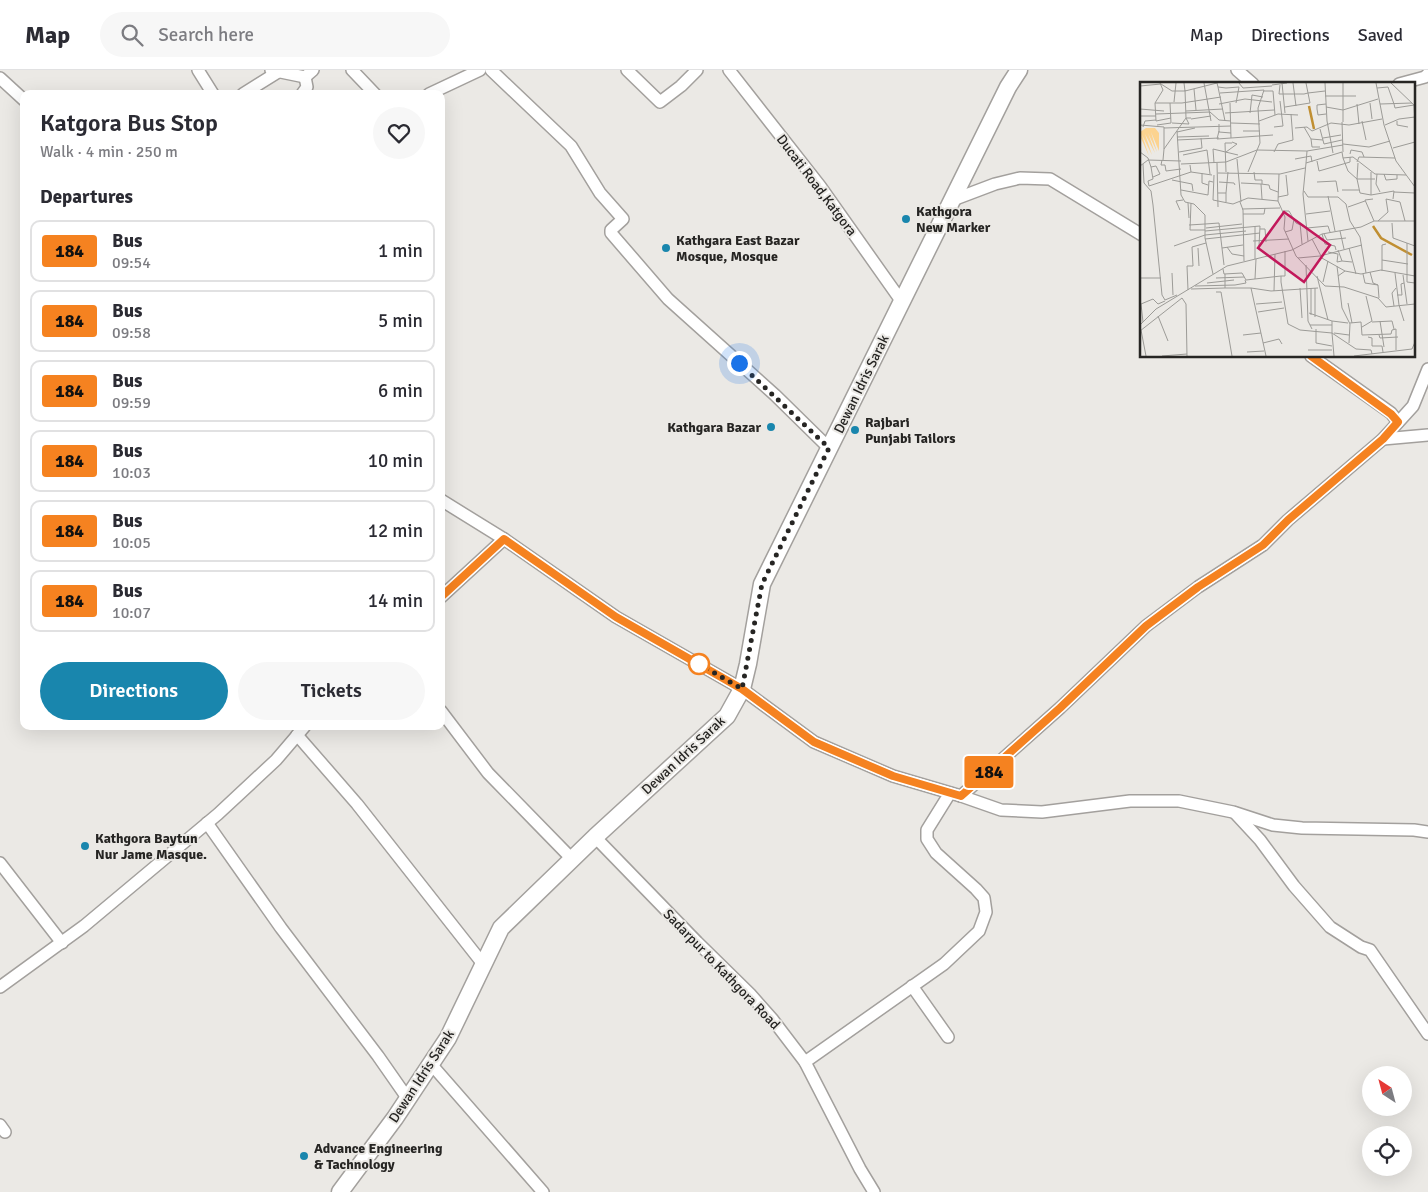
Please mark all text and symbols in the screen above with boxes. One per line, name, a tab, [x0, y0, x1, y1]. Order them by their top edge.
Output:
search box	[100, 12, 450, 57]
text: Map	[25, 20, 70, 50]
icon: search	[118, 21, 146, 49]
text: Search here	[158, 23, 254, 47]
text: Map	[1190, 24, 1223, 46]
text: Directions	[1251, 24, 1330, 46]
text: Saved	[1358, 24, 1403, 46]
inset map	[1140, 82, 1416, 358]
button: heart	[373, 107, 425, 159]
text: Katgora Bus Stop	[40, 108, 218, 138]
street label: Ducati Road,Katgora	[773, 131, 860, 239]
text: Walk · 4 min · 250 m	[40, 142, 178, 162]
text: Departures	[40, 185, 133, 209]
place label: Kathgora New Marker	[916, 203, 991, 236]
marker: Kathgora New Marker	[900, 213, 912, 225]
text: Bus	[112, 229, 143, 253]
place label: Kathgara East Bazar Mosque, Mosque	[676, 232, 800, 265]
text: 1 min	[378, 239, 423, 263]
text: 184	[55, 240, 84, 262]
marker: Kathgara East Bazar Mosque, Mosque	[660, 242, 672, 254]
text: 09:54	[112, 253, 151, 273]
text: Bus	[112, 299, 143, 323]
text: 5 min	[378, 309, 423, 333]
text: 184	[55, 310, 84, 332]
text: 09:58	[112, 323, 151, 343]
street label: Dewan Idris Sarak	[830, 332, 893, 436]
your location	[727, 351, 752, 376]
text: Bus	[112, 369, 143, 393]
text: 6 min	[378, 379, 423, 403]
text: 184	[55, 380, 84, 402]
text: 09:59	[112, 393, 151, 413]
place label: Rajbari Punjabi Tailors	[865, 414, 956, 447]
place label: Kathgara Bazar	[667, 419, 761, 436]
marker: Kathgara Bazar	[765, 421, 777, 433]
marker: Rajbari Punjabi Tailors	[849, 424, 861, 436]
text: Bus	[112, 439, 143, 463]
text: 10 min	[368, 449, 423, 473]
text: 184	[55, 450, 84, 472]
text: 10:03	[112, 463, 151, 483]
text: Bus	[112, 509, 143, 533]
text: 12 min	[368, 519, 423, 543]
text: 184	[55, 520, 84, 542]
text: 10:05	[112, 533, 151, 553]
text: Bus	[112, 579, 143, 603]
text: 14 min	[368, 589, 423, 613]
text: 184	[55, 590, 84, 612]
text: 10:07	[112, 603, 151, 623]
unlabelled marker	[688, 653, 710, 675]
button: Directions	[40, 662, 228, 720]
button: Tickets	[238, 662, 425, 720]
street label: Dewan Idris Sarak	[638, 712, 729, 798]
line badge: 184	[960, 756, 1018, 788]
text: 184	[974, 761, 1004, 783]
place label: Kathgora Baytun Nur Jame Masque.	[95, 830, 207, 863]
marker: Kathgora Baytun Nur Jame Masque.	[79, 840, 91, 852]
street label: Sadarpur to Kathgora Road	[660, 906, 784, 1033]
street label: Dewan Idris Sarak	[385, 1026, 458, 1126]
north arrow	[1362, 1066, 1412, 1116]
map controls	[1362, 1066, 1412, 1176]
button: locate	[1362, 1126, 1412, 1176]
place label: Advance Engineering & Tachnology	[314, 1140, 443, 1173]
marker: Advance Engineering & Tachnology	[298, 1150, 310, 1162]

